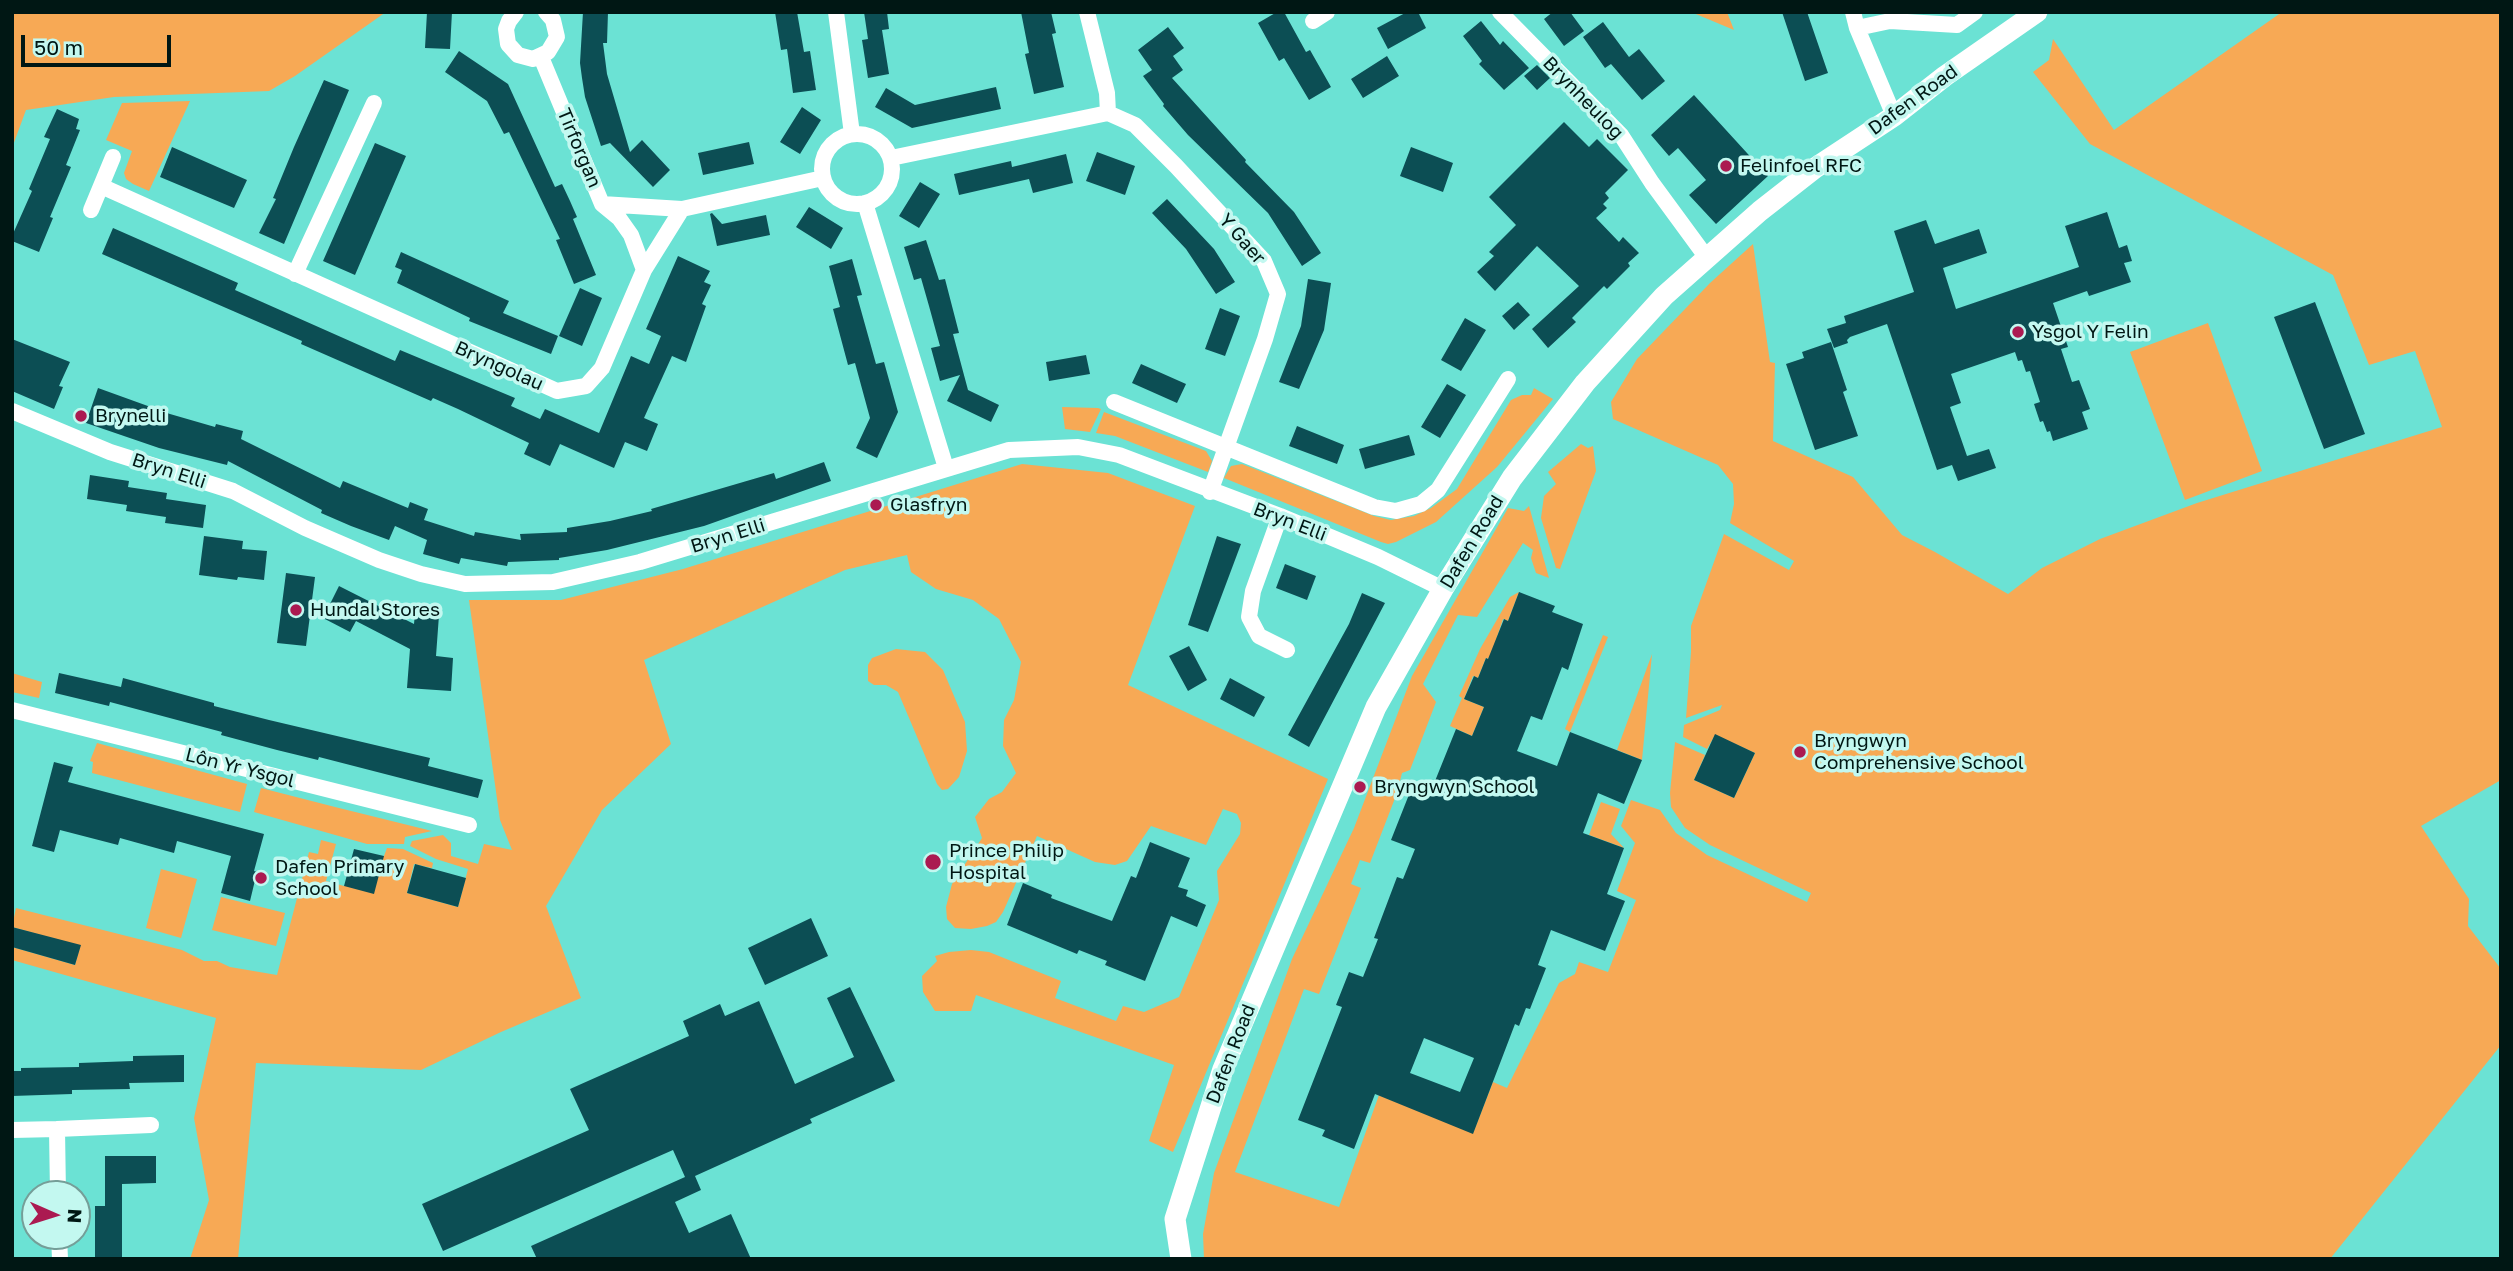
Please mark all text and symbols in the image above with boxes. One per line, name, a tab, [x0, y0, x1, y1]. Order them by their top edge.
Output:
scale bar	[24, 21, 175, 65]
text: 50 m	[34, 34, 83, 60]
street label: Brynheulog	[1538, 52, 1628, 144]
street label: Dafen Road	[1864, 60, 1962, 140]
street label: Tirforgan	[552, 105, 606, 191]
place label: Felinfoel RFC	[1740, 155, 1862, 177]
marker: Felinfoel RFC	[1718, 158, 1734, 174]
street label: Y Gaer	[1214, 209, 1270, 269]
place label: Ysgol Y Felin	[2032, 321, 2149, 343]
marker: Ysgol Y Felin	[2010, 324, 2026, 340]
street label: Bryngolau	[451, 336, 547, 396]
place label: Brynelli	[95, 405, 166, 427]
marker: Brynelli	[73, 408, 89, 424]
street label: Bryn Elli	[129, 448, 209, 494]
street label: Dafen Road	[1435, 491, 1509, 593]
place label: Glasfryn	[890, 494, 968, 516]
marker: Glasfryn	[868, 497, 884, 513]
street label: Bryn Elli	[1250, 498, 1330, 546]
street label: Bryn Elli	[688, 514, 768, 558]
place label: Hundal Stores	[310, 599, 440, 621]
marker: Hundal Stores	[288, 602, 304, 618]
place label: Bryngwyn Comprehensive School	[1814, 730, 2024, 774]
street label: Lôn Yr Ysgol	[183, 743, 297, 793]
marker: Bryngwyn Comprehensive School	[1792, 744, 1808, 760]
place label: Bryngwyn School	[1374, 776, 1535, 798]
marker: Bryngwyn School	[1352, 779, 1368, 795]
place label: Prince Philip Hospital	[949, 840, 1064, 884]
marker: Prince Philip Hospital	[923, 852, 943, 872]
place label: Dafen Primary School	[275, 856, 404, 900]
marker: Dafen Primary School	[253, 870, 269, 886]
street label: Dafen Road	[1202, 1001, 1260, 1107]
north arrow	[21, 1180, 91, 1250]
text: N	[64, 1208, 87, 1224]

